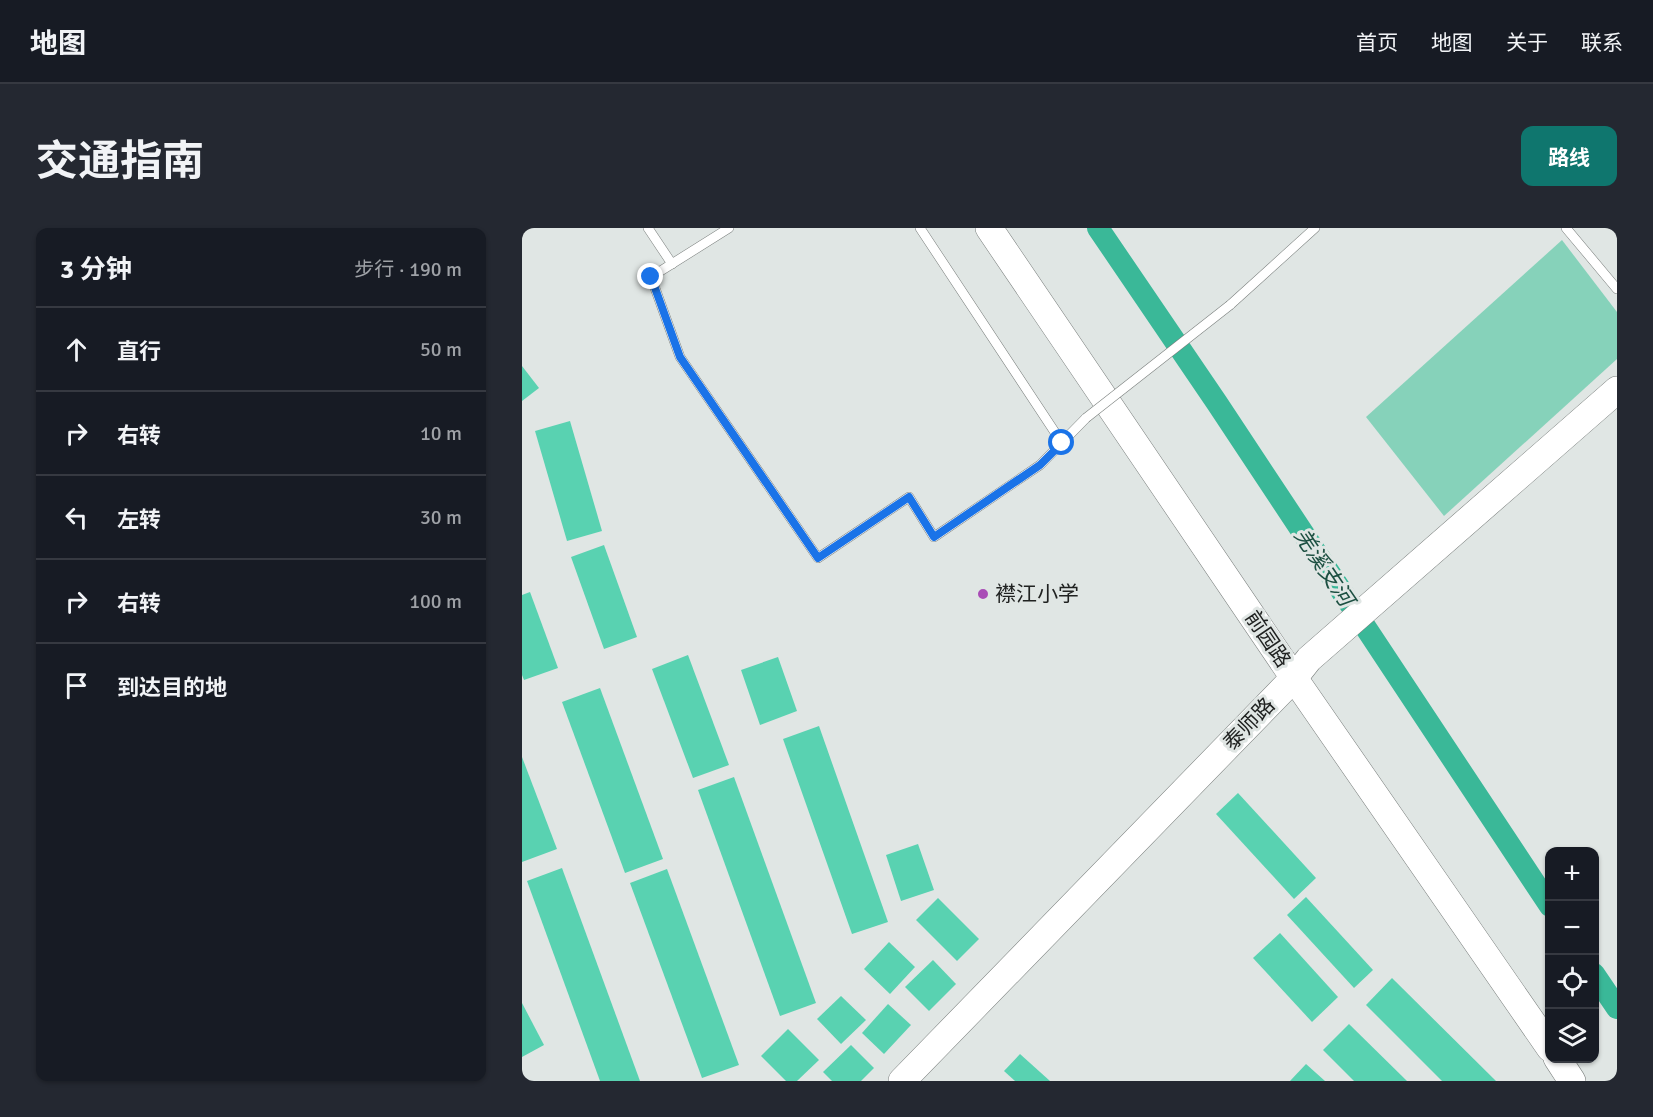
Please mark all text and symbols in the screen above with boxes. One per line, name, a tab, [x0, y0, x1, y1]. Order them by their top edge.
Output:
text: 地图	[30, 27, 86, 61]
text: 首页	[1356, 30, 1398, 56]
text: 地图	[1431, 30, 1473, 56]
text: 关于	[1506, 30, 1548, 56]
text: 联系	[1581, 30, 1623, 56]
button: 路线	[1521, 126, 1617, 186]
text: 交通指南	[36, 136, 204, 187]
text: 3 分钟	[60, 254, 132, 286]
text: 步行 · 190 m	[354, 257, 462, 282]
route end	[637, 263, 663, 289]
icon: ahead	[60, 333, 93, 366]
text: 50 m	[420, 337, 462, 362]
text: 直行	[117, 338, 161, 365]
icon: right	[60, 417, 93, 450]
text: 10 m	[420, 421, 462, 446]
text: 右转	[117, 422, 161, 449]
route start	[1048, 429, 1074, 455]
icon: left	[60, 501, 93, 534]
text: 30 m	[420, 505, 462, 530]
text: 左转	[117, 506, 161, 533]
water label: 羌溪支河	[1288, 523, 1362, 614]
place label: 襟江小学	[995, 581, 1079, 607]
icon: right	[60, 585, 93, 618]
marker: 襟江小学	[976, 587, 990, 601]
text: 100 m	[409, 589, 462, 614]
text: 右转	[117, 590, 161, 617]
street label: 前园路	[1240, 606, 1296, 672]
icon: arrive	[60, 669, 93, 702]
text: 到达目的地	[117, 674, 227, 701]
street label: 泰师路	[1218, 692, 1280, 756]
map controls	[1545, 847, 1599, 1063]
button: +	[1545, 847, 1599, 901]
button: −	[1545, 901, 1599, 955]
button: locate	[1545, 955, 1599, 1009]
button: layers	[1545, 1009, 1599, 1063]

